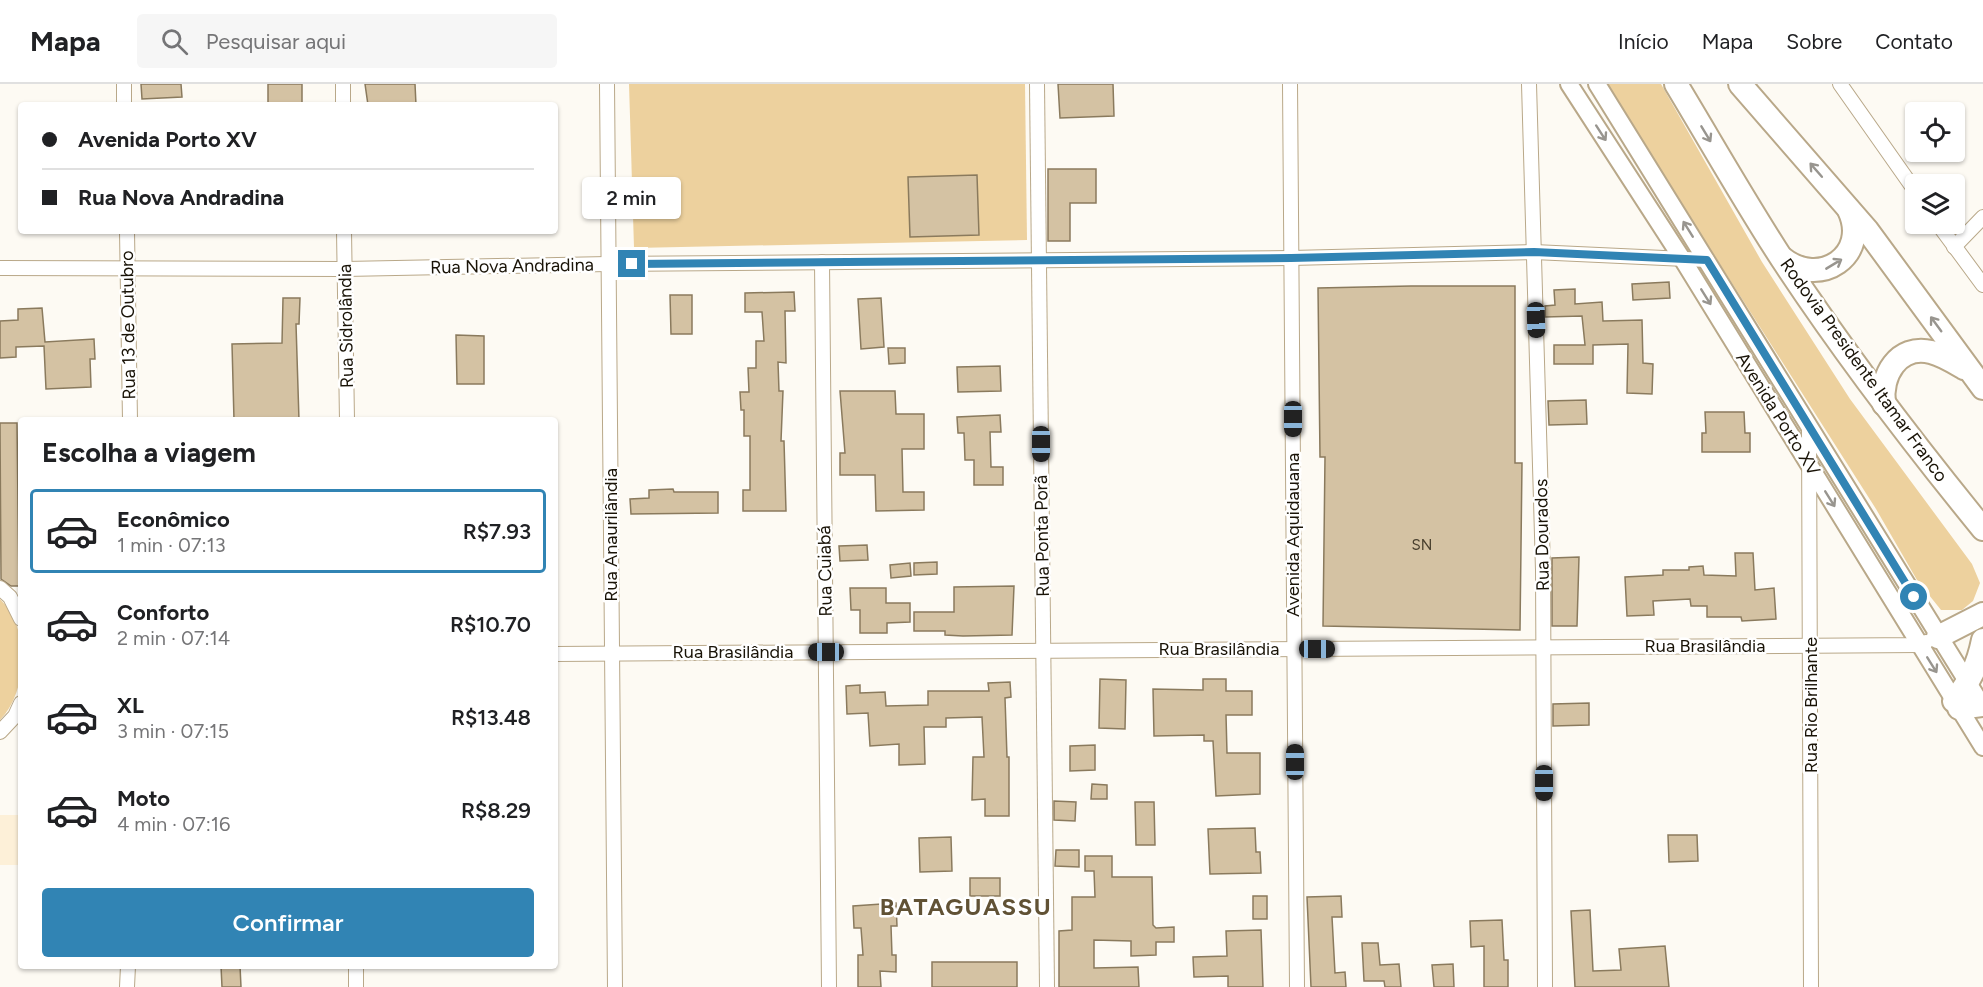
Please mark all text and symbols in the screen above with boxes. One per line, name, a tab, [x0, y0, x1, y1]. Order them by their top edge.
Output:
search box	[137, 14, 557, 68]
text: Mapa	[30, 24, 101, 58]
icon: search	[158, 25, 191, 58]
text: Pesquisar aqui	[206, 28, 346, 55]
text: Início	[1618, 29, 1669, 54]
text: Mapa	[1702, 29, 1753, 54]
text: Sobre	[1786, 29, 1842, 54]
text: Contato	[1875, 29, 1953, 54]
map controls	[1905, 102, 1965, 234]
button: locate	[1905, 102, 1965, 162]
one-way arrow	[1595, 124, 1607, 141]
one-way arrow	[1701, 125, 1713, 142]
text: Avenida Porto XV	[78, 126, 257, 153]
one-way arrow	[1809, 163, 1823, 178]
button: layers	[1905, 174, 1965, 234]
callout: 2 min	[582, 177, 682, 219]
text: Rua Nova Andradina	[78, 184, 284, 211]
text: 2 min	[607, 186, 656, 210]
one-way arrow	[1681, 221, 1693, 238]
street label: Rua 13 de Outubro	[116, 250, 140, 400]
route end	[618, 250, 645, 277]
street label: Rua Nova Andradina	[430, 254, 594, 278]
street label: Rodovia Presidente Itamar Franco	[1776, 254, 1952, 486]
one-way arrow	[1825, 257, 1842, 269]
street label: Rua Sidrolândia	[334, 264, 358, 388]
one-way arrow	[1701, 288, 1713, 305]
car	[1526, 302, 1546, 338]
one-way arrow	[1929, 316, 1942, 332]
street label: Avenida Porto XV	[1731, 348, 1825, 480]
car	[1284, 401, 1302, 437]
car	[1032, 426, 1050, 462]
text: Escolha a viagem	[42, 436, 256, 469]
street label: Avenida Aquidauana	[1282, 453, 1304, 617]
street label: Rua Anaurilândia	[600, 468, 622, 602]
street label: Rua Ponta Porã	[1030, 475, 1054, 597]
street label: Rua Dourados	[1530, 479, 1554, 591]
one-way arrow	[1825, 490, 1837, 507]
icon: car	[45, 504, 99, 558]
text: Econômico	[117, 506, 230, 533]
text: R$7.93	[463, 518, 531, 545]
street label: Rua Cuiabá	[813, 525, 837, 617]
text: 1 min · 07:13	[117, 533, 226, 557]
house number: SN	[1412, 536, 1432, 554]
route start	[1900, 583, 1927, 610]
icon: car	[45, 597, 99, 651]
text: Conforto	[117, 599, 209, 626]
text: R$10.70	[450, 611, 531, 638]
text: 2 min · 07:14	[117, 626, 230, 650]
street label: Rua Brasilândia	[1645, 635, 1765, 657]
street label: Rua Rio Brilhante	[1800, 637, 1822, 773]
street label: Rua Brasilândia	[1159, 638, 1279, 660]
car	[1299, 640, 1335, 658]
street label: Rua Brasilândia	[673, 641, 793, 663]
car	[808, 643, 844, 661]
one-way arrow	[1927, 656, 1939, 673]
icon: car	[45, 690, 99, 744]
text: XL	[117, 692, 144, 719]
text: R$13.48	[451, 704, 531, 731]
text: 3 min · 07:15	[117, 719, 229, 743]
car	[1286, 744, 1304, 780]
car	[1535, 765, 1553, 801]
icon: car	[45, 783, 99, 837]
text: Moto	[117, 785, 170, 812]
text: R$8.29	[461, 797, 531, 824]
text: 4 min · 07:16	[117, 812, 230, 836]
button: Confirmar	[42, 888, 534, 957]
district label: BATAGUASSU	[880, 892, 1052, 921]

